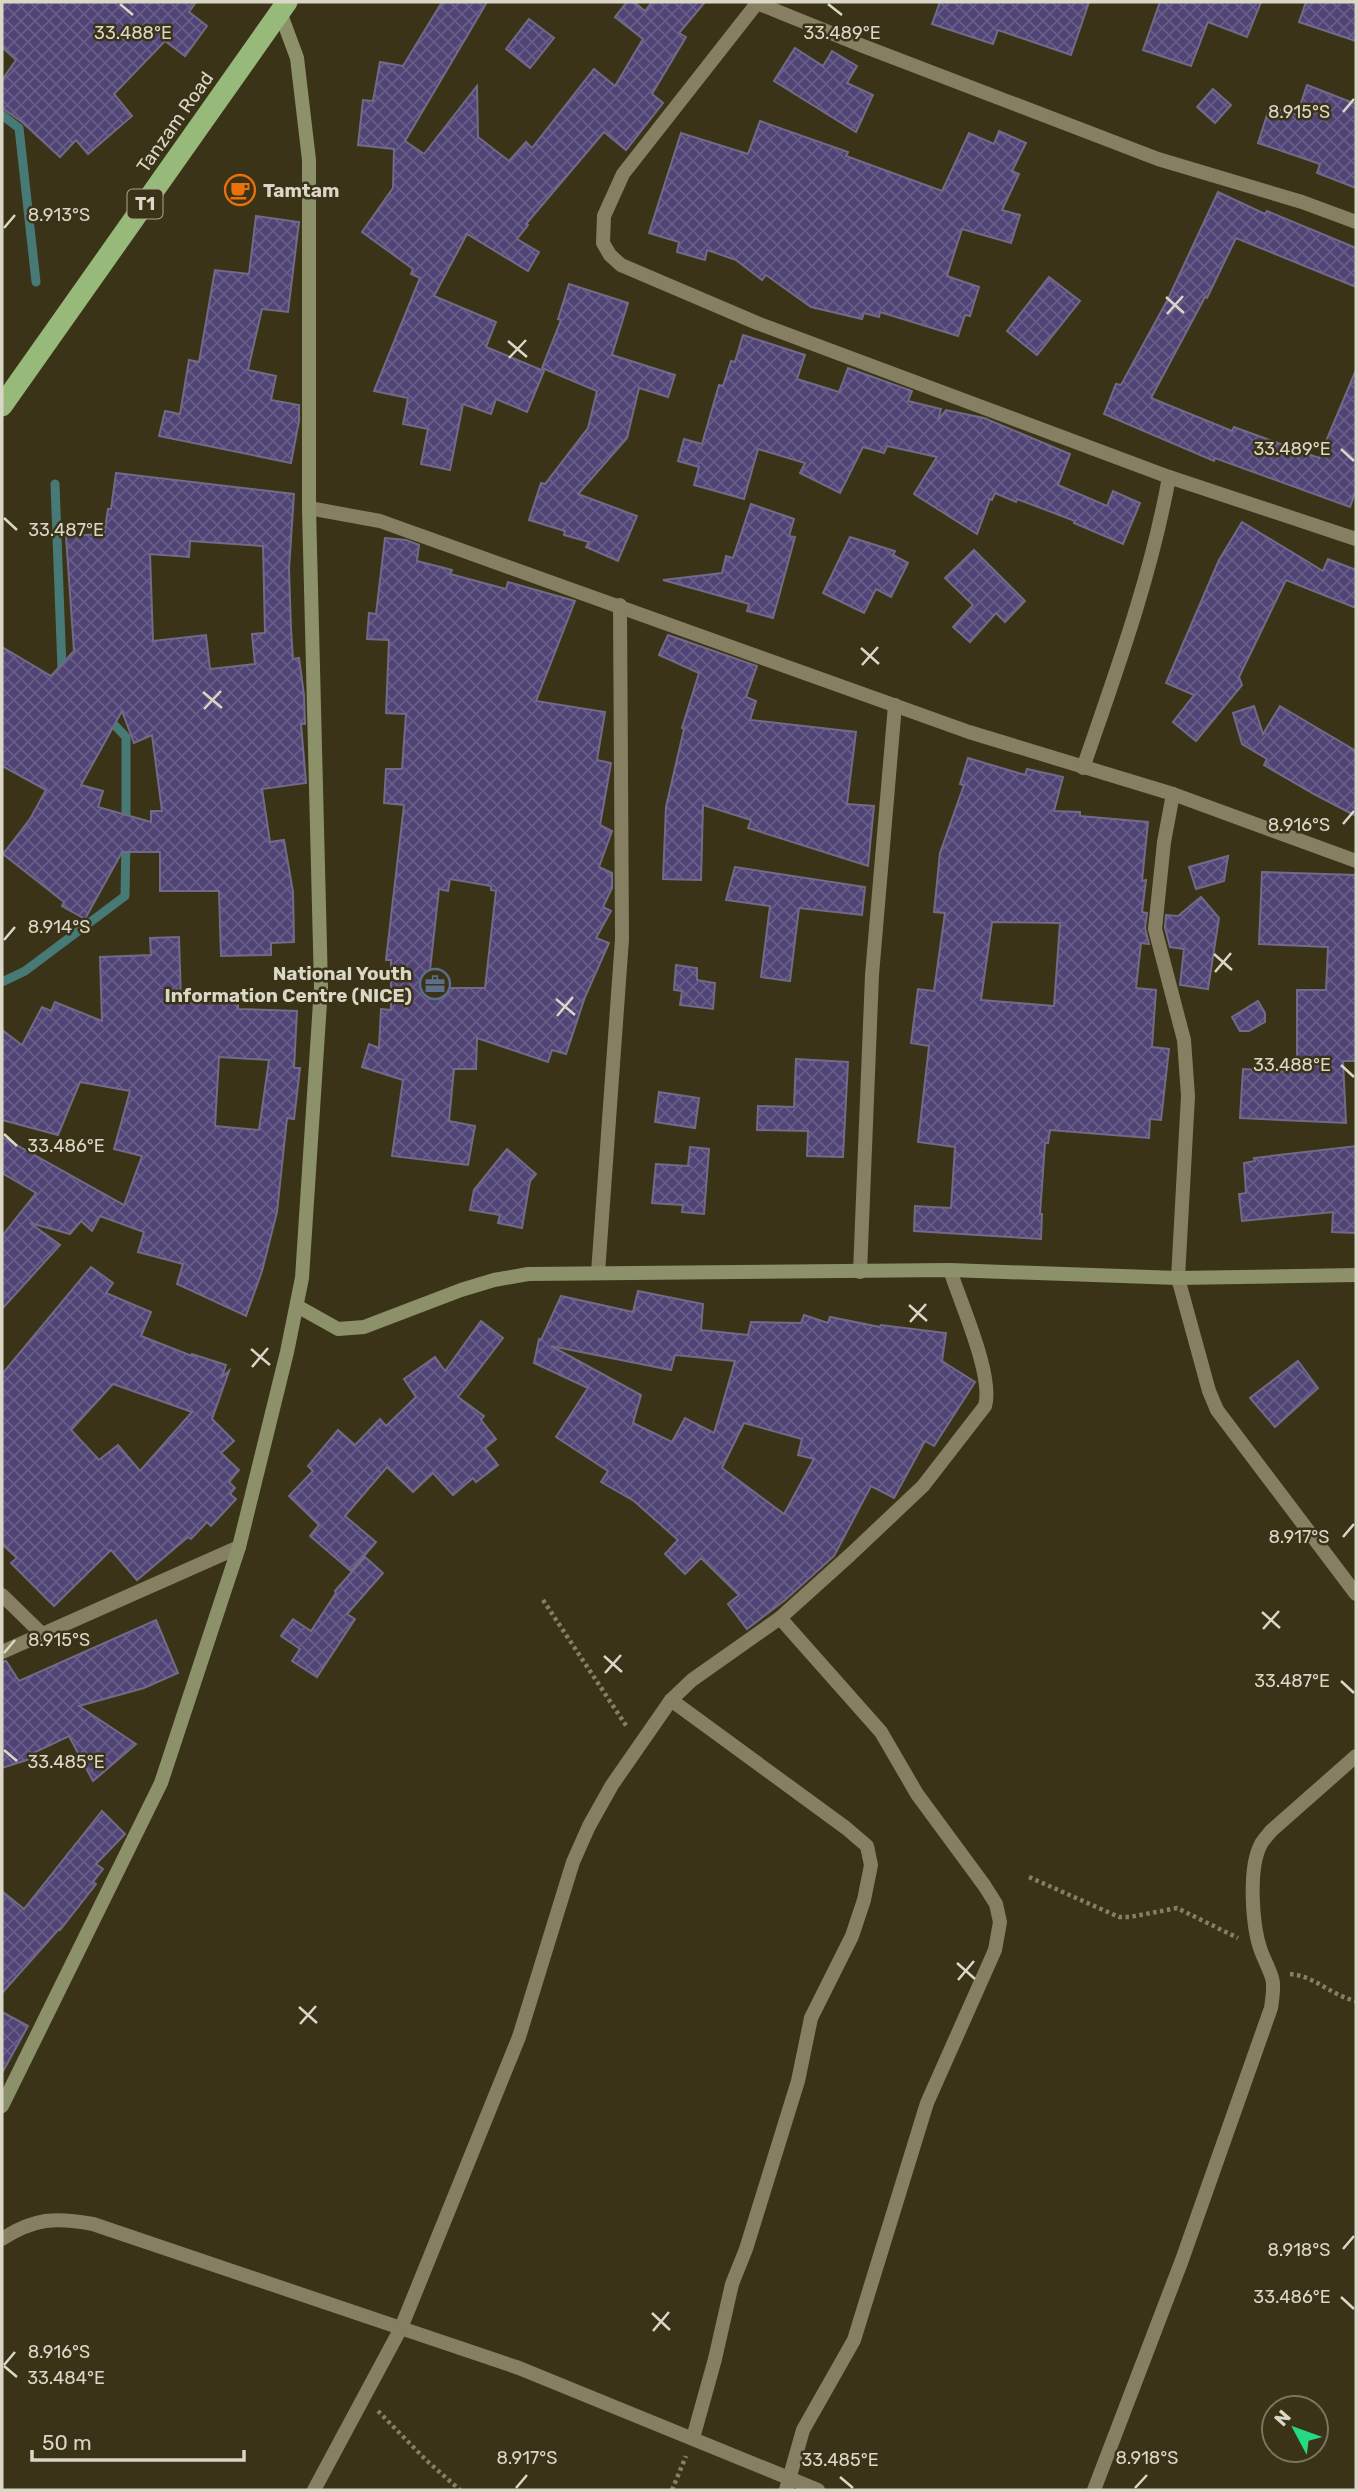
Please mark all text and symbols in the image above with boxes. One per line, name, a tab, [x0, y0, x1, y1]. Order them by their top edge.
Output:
text: 33.488°E	[94, 22, 172, 44]
text: 33.489°E	[803, 22, 881, 44]
street label: Tanzam Road	[132, 67, 218, 177]
text: 8.915°S	[1268, 101, 1330, 123]
cafe icon: Tamtam	[223, 173, 257, 207]
place label: Tamtam	[263, 179, 339, 202]
road number: T1	[128, 190, 162, 218]
text: 8.913°S	[28, 204, 90, 226]
text: 33.489°E	[1253, 438, 1331, 460]
text: 33.487°E	[28, 519, 104, 541]
text: 8.916°S	[1268, 814, 1330, 836]
text: 8.914°S	[28, 916, 90, 938]
place label: National Youth Information Centre (NICE)	[165, 962, 412, 1007]
office icon: National Youth Information Centre (NICE)	[418, 967, 452, 1001]
text: 33.488°E	[1253, 1054, 1331, 1076]
text: 33.486°E	[27, 1135, 105, 1157]
text: 8.917°S	[1269, 1526, 1329, 1548]
text: 8.915°S	[28, 1629, 90, 1651]
text: 33.487°E	[1254, 1670, 1330, 1692]
text: 33.485°E	[27, 1751, 105, 1773]
text: 8.918°S	[1267, 2239, 1331, 2261]
text: 33.486°E	[1253, 2286, 1331, 2308]
text: 8.916°S	[28, 2341, 90, 2363]
text: 33.484°E	[27, 2367, 105, 2389]
north arrow	[1260, 2394, 1330, 2464]
text: N	[1269, 2405, 1296, 2431]
scale bar	[32, 2418, 243, 2462]
text: 50 m	[42, 2430, 92, 2455]
text: 8.917°S	[497, 2447, 557, 2469]
text: 8.918°S	[1115, 2447, 1179, 2469]
text: 33.485°E	[801, 2449, 879, 2471]

